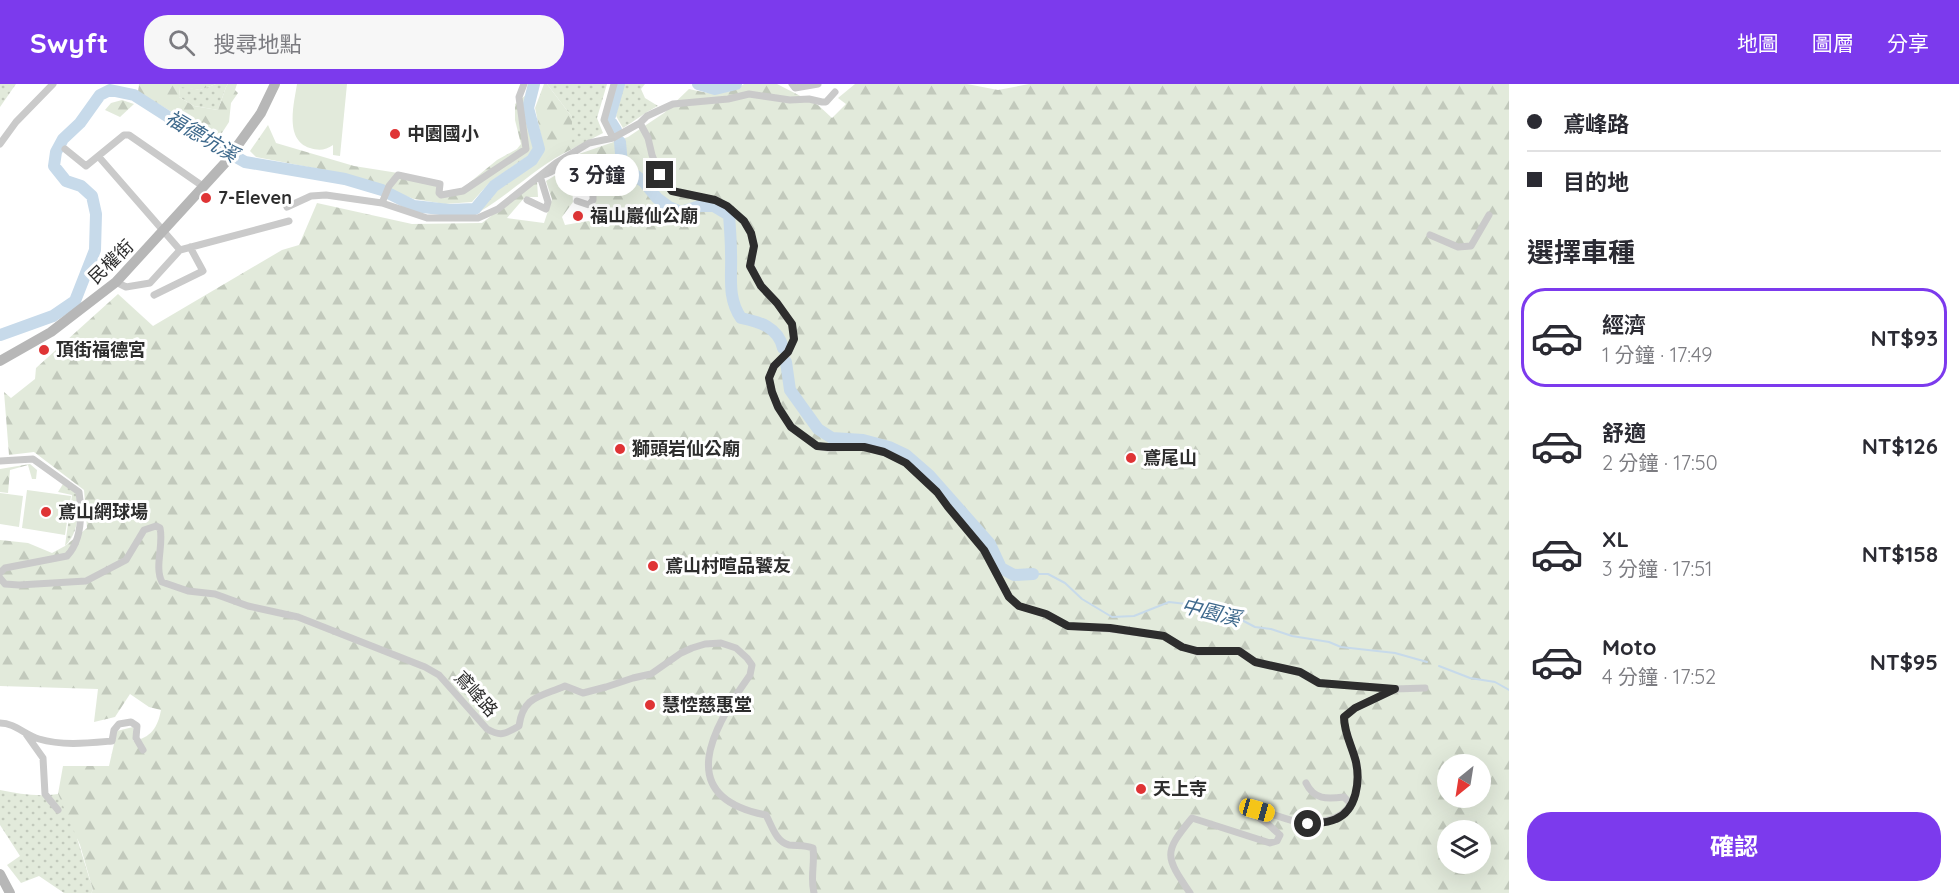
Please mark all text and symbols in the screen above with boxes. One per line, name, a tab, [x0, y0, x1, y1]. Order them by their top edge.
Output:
search box	[144, 15, 564, 69]
text: Swyft	[30, 25, 108, 60]
icon: search	[165, 26, 198, 59]
text: 搜尋地點	[213, 30, 301, 58]
text: 地圖	[1737, 30, 1779, 56]
text: 圖層	[1812, 30, 1854, 56]
text: 分享	[1887, 30, 1929, 56]
water label: 福德坑溪	[162, 104, 246, 168]
text: 鳶峰路	[1563, 110, 1629, 138]
place label: 中園國小	[407, 122, 479, 145]
marker: 中園國小	[388, 127, 402, 141]
callout: 3 分鐘	[555, 154, 639, 196]
route end	[646, 161, 673, 188]
text: 3 分鐘	[569, 162, 625, 187]
text: 目的地	[1563, 168, 1629, 196]
place label: 7-Eleven	[218, 186, 292, 209]
marker: 7-Eleven	[199, 191, 213, 205]
place label: 福山巖仙公廟	[590, 204, 698, 227]
marker: 福山巖仙公廟	[571, 209, 585, 223]
street label: 民權街	[83, 235, 138, 289]
text: 選擇車種	[1527, 235, 1635, 269]
icon: car	[1530, 311, 1584, 365]
text: 經濟	[1602, 311, 1646, 339]
text: NT$93	[1871, 324, 1938, 352]
place label: 頂街福德宮	[56, 338, 146, 361]
text: 1 分鐘 · 17:49	[1602, 342, 1712, 367]
marker: 頂街福德宮	[37, 343, 51, 357]
icon: car	[1530, 419, 1584, 473]
text: 舒適	[1602, 419, 1646, 447]
text: NT$126	[1862, 432, 1938, 460]
place label: 獅頭岩仙公廟	[632, 437, 740, 460]
marker: 獅頭岩仙公廟	[613, 442, 627, 456]
place label: 鳶尾山	[1143, 446, 1197, 469]
text: 2 分鐘 · 17:50	[1602, 450, 1718, 475]
marker: 鳶尾山	[1124, 451, 1138, 465]
place label: 鳶山網球場	[58, 500, 148, 523]
marker: 鳶山網球場	[39, 505, 53, 519]
text: XL	[1602, 525, 1629, 553]
icon: car	[1530, 527, 1584, 581]
text: NT$158	[1862, 540, 1938, 568]
place label: 鳶山村喧品饕友	[665, 554, 791, 577]
text: 3 分鐘 · 17:51	[1602, 556, 1712, 581]
marker: 鳶山村喧品饕友	[646, 559, 660, 573]
water label: 中園溪	[1179, 592, 1246, 632]
text: Moto	[1602, 633, 1656, 661]
icon: car	[1530, 635, 1584, 689]
text: NT$95	[1870, 648, 1938, 676]
text: 4 分鐘 · 17:52	[1602, 664, 1716, 689]
street label: 鳶峰路	[450, 666, 503, 721]
place label: 慧悾慈惠堂	[662, 693, 752, 716]
marker: 慧悾慈惠堂	[643, 698, 657, 712]
north arrow	[1437, 754, 1491, 808]
map controls	[1437, 754, 1491, 874]
place label: 天上寺	[1153, 777, 1207, 800]
marker: 天上寺	[1134, 782, 1148, 796]
car	[1237, 796, 1277, 824]
route start	[1294, 810, 1321, 837]
button: 確認	[1527, 812, 1941, 881]
button: layers	[1437, 820, 1491, 874]

